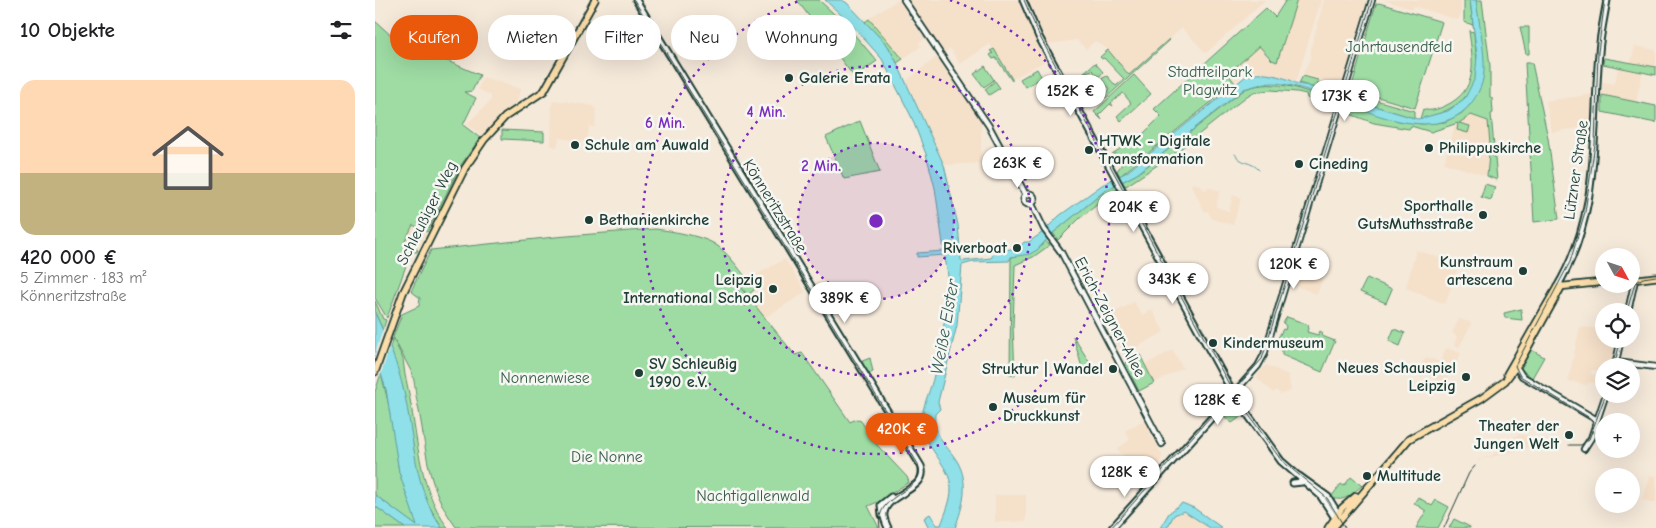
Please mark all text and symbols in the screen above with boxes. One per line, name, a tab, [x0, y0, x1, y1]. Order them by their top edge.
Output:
chip: Kaufen	[390, 15, 478, 60]
chip: Mieten	[488, 15, 576, 60]
chip: Filter	[586, 15, 661, 60]
chip: Neu	[671, 15, 737, 60]
chip: Wohnung	[747, 15, 856, 60]
icon: filters	[327, 16, 355, 44]
text: 10 Objekte	[20, 18, 115, 42]
park label: Jahrtausendfeld	[1345, 38, 1453, 56]
park label: Stadtteilpark Plagwitz	[1168, 63, 1252, 99]
place label: Galerie Erata	[799, 69, 891, 87]
marker: Galerie Erata	[783, 72, 795, 84]
pin: 152K €	[1030, 74, 1112, 117]
pin: 173K €	[1304, 80, 1386, 122]
text: 152K €	[1047, 82, 1095, 100]
text: 173K €	[1321, 87, 1369, 105]
text: 4 Min.	[747, 103, 786, 121]
icon: home	[143, 113, 233, 203]
text: 6 Min.	[645, 114, 685, 132]
street label: Lützner Straße	[1560, 119, 1592, 221]
place label: HTWK - Digitale Transformation	[1099, 132, 1211, 168]
place label: Schule am Auwald	[585, 136, 709, 154]
marker: Schule am Auwald	[569, 139, 581, 151]
place label: Philippuskirche	[1439, 139, 1541, 157]
marker: Philippuskirche	[1423, 142, 1435, 154]
marker: HTWK - Digitale Transformation	[1083, 144, 1095, 156]
pin: 263K €	[977, 146, 1059, 189]
text: 263K €	[993, 154, 1043, 172]
place label: Cineding	[1309, 155, 1369, 173]
street label: Könneritzstraße	[739, 156, 811, 256]
text: 2 Min.	[801, 157, 841, 175]
street label: Schleußiger Weg	[393, 158, 461, 268]
marker: Cineding	[1293, 158, 1305, 170]
pin: 204K €	[1093, 190, 1175, 233]
place label: Sporthalle GutsMuthsstraße	[1357, 197, 1473, 233]
text: 204K €	[1109, 198, 1159, 216]
marker: Sporthalle GutsMuthsstraße	[1477, 209, 1489, 221]
place label: Bethanienkirche	[599, 211, 709, 229]
centre of rings	[867, 212, 885, 230]
marker: Bethanienkirche	[583, 214, 595, 226]
place label: Riverboat	[943, 239, 1008, 257]
marker: Riverboat	[1011, 242, 1023, 254]
text: 420 000 €	[20, 245, 118, 269]
pin: 120K €	[1253, 248, 1335, 290]
north arrow	[1595, 248, 1640, 292]
map controls	[1595, 248, 1640, 513]
place label: Kunstraum artescena	[1440, 253, 1513, 289]
street label: Erich-Zeigner-Allee	[1071, 254, 1149, 380]
text: 120K €	[1269, 255, 1319, 273]
pin: 343K €	[1132, 262, 1214, 305]
marker: Kunstraum artescena	[1517, 265, 1529, 277]
text: 5 Zimmer · 183 m²	[20, 269, 147, 287]
text: 343K €	[1148, 270, 1198, 288]
place label: Leipzig International School	[623, 271, 763, 307]
water label: Weiße Elster	[926, 277, 964, 376]
pin: 389K €	[804, 282, 886, 324]
marker: Leipzig International School	[767, 283, 779, 295]
text: Könneritzstraße	[20, 287, 127, 305]
text: 389K €	[820, 289, 870, 307]
button: locate	[1595, 303, 1640, 348]
place label: Kindermuseum	[1223, 334, 1324, 352]
marker: Kindermuseum	[1207, 337, 1219, 349]
place label: SV Schleußig 1990 e.V.	[649, 355, 738, 391]
button: layers	[1595, 358, 1640, 403]
place label: Neues Schauspiel Leipzig	[1337, 359, 1456, 395]
place label: Struktur | Wandel	[982, 360, 1103, 378]
marker: Struktur | Wandel	[1107, 363, 1119, 375]
marker: SV Schleußig 1990 e.V.	[633, 367, 645, 379]
park label: Nonnenwiese	[500, 369, 590, 387]
marker: Neues Schauspiel Leipzig	[1460, 371, 1472, 383]
pin: 128K €	[1177, 384, 1259, 426]
place label: Museum für Druckkunst	[1003, 389, 1086, 425]
text: 128K €	[1194, 391, 1242, 409]
marker: Museum für Druckkunst	[987, 401, 999, 413]
pin: 420K €	[861, 412, 943, 455]
button: +	[1595, 413, 1640, 458]
place label: Theater der Jungen Welt	[1474, 417, 1560, 453]
text: 420K €	[877, 420, 927, 438]
marker: Theater der Jungen Welt	[1563, 429, 1575, 441]
park label: Die Nonne	[571, 448, 643, 466]
pin: 128K €	[1084, 456, 1166, 498]
text: 128K €	[1101, 463, 1149, 481]
place label: Multitude	[1377, 467, 1441, 485]
button: −	[1595, 468, 1640, 513]
marker: Multitude	[1361, 470, 1373, 482]
park label: Nachtigallenwald	[696, 487, 810, 505]

